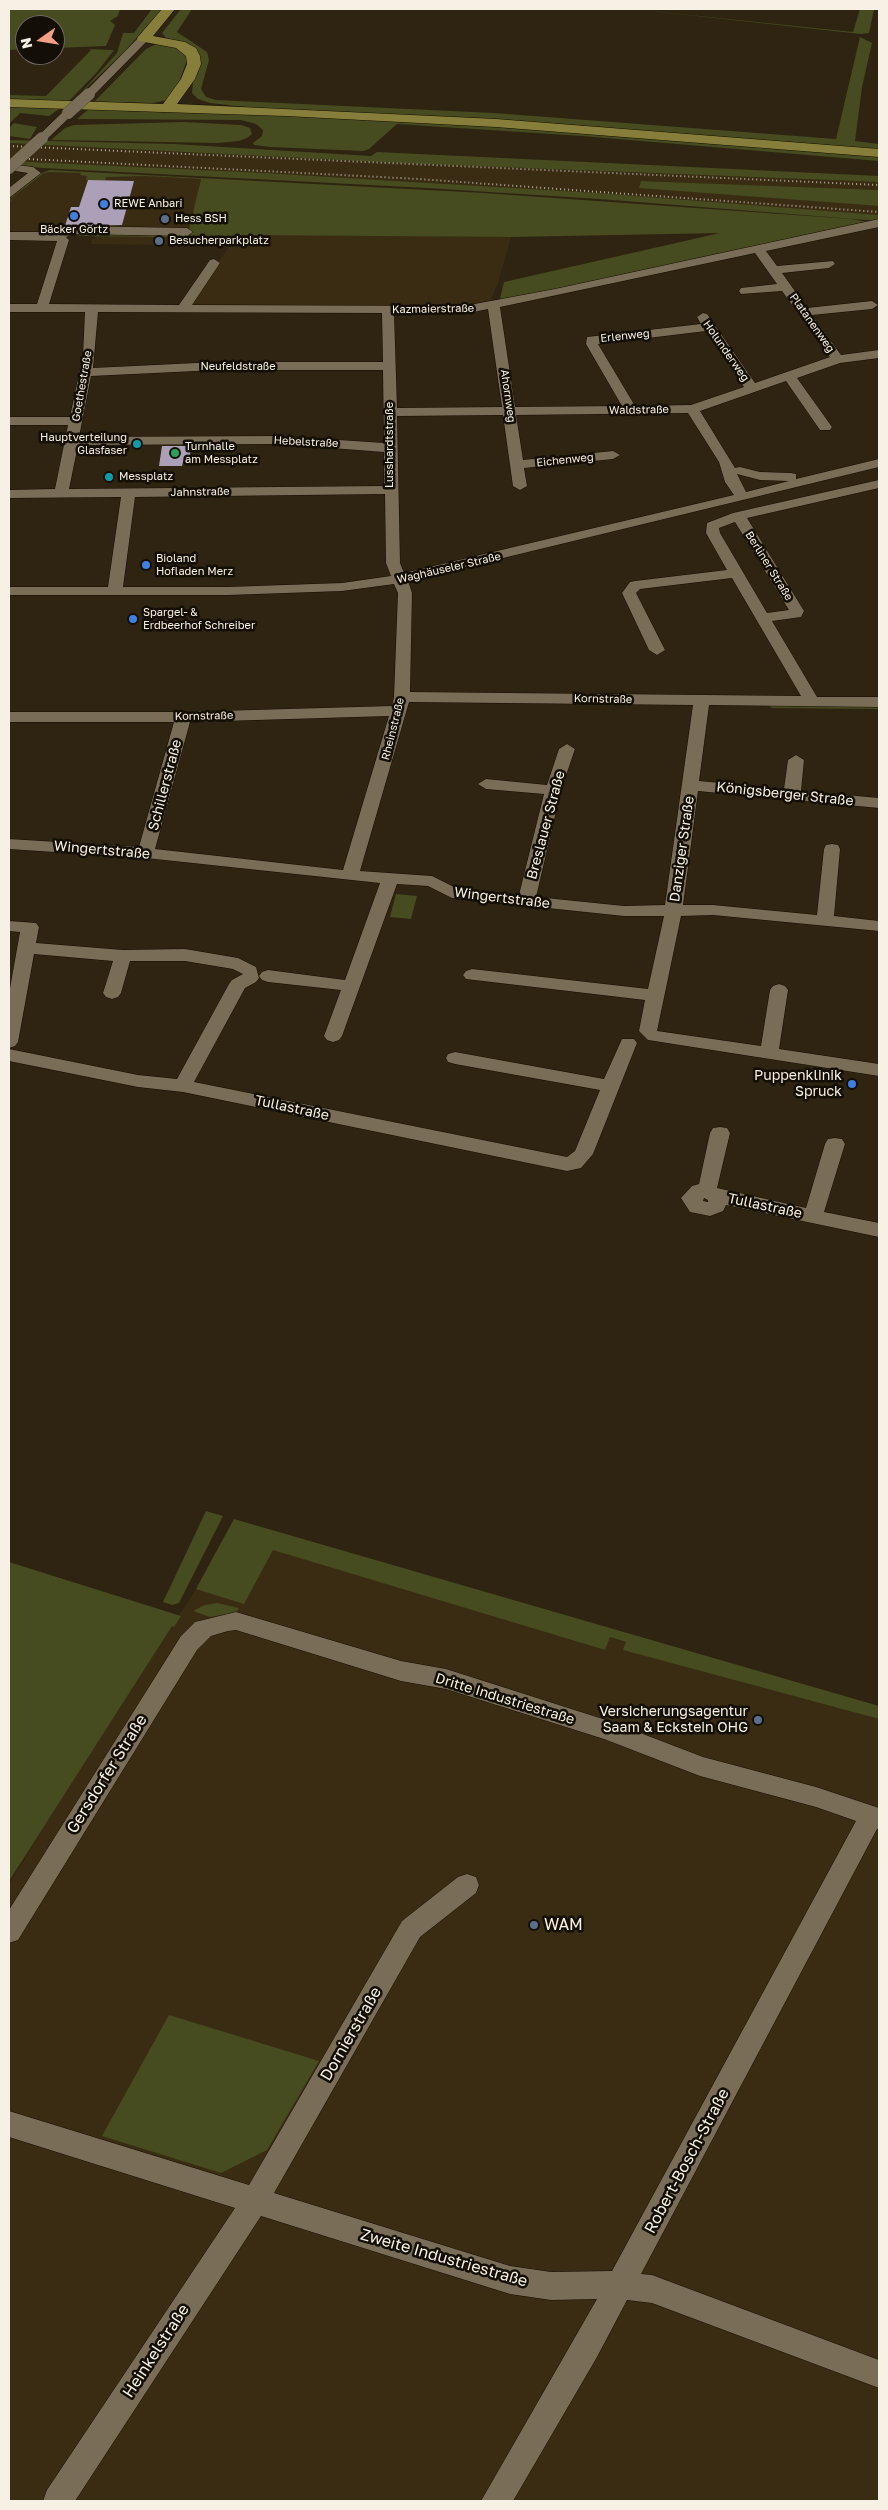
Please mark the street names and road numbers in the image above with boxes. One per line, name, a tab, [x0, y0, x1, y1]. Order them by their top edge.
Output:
street label: Platanenweg	[787, 291, 837, 355]
street label: Kazmaierstraße	[392, 302, 474, 316]
street label: Holunderweg	[700, 318, 752, 384]
street label: Erlenweg	[600, 327, 650, 345]
street label: Goethestraße	[69, 350, 95, 422]
street label: Neufeldstraße	[200, 360, 276, 374]
street label: Ahornweg	[498, 369, 518, 423]
street label: Lusshardtstraße	[383, 402, 397, 488]
street label: Waldstraße	[609, 403, 669, 417]
street label: Hebelstraße	[273, 434, 339, 450]
street label: Eichenweg	[536, 450, 594, 470]
street label: Jahnstraße	[170, 485, 230, 499]
street label: Berliner Straße	[742, 529, 796, 603]
street label: Waghäuseler Straße	[396, 550, 502, 586]
street label: Kornstraße	[574, 692, 632, 706]
street label: Rheinstraße	[379, 696, 407, 762]
street label: Kornstraße	[175, 709, 233, 723]
street label: Schillerstraße	[145, 738, 185, 832]
street label: Breslauer Straße	[523, 769, 569, 881]
street label: Königsberger Straße	[716, 778, 854, 810]
street label: Danziger Straße	[666, 795, 698, 903]
street label: Wingertstraße	[53, 837, 151, 863]
street label: Wingertstraße	[453, 884, 551, 912]
street label: Tullastraße	[253, 1092, 331, 1124]
street label: Tullastraße	[726, 1190, 804, 1222]
street label: Dritte Industriestraße	[433, 1670, 577, 1728]
street label: Gersdorfer Straße	[63, 1711, 151, 1837]
street label: Dornierstraße	[316, 1984, 386, 2084]
street label: Robert-Bosch-Straße	[641, 2085, 733, 2237]
street label: Zweite Industriestraße	[358, 2225, 530, 2291]
street label: Heinkelstraße	[119, 2301, 193, 2401]

